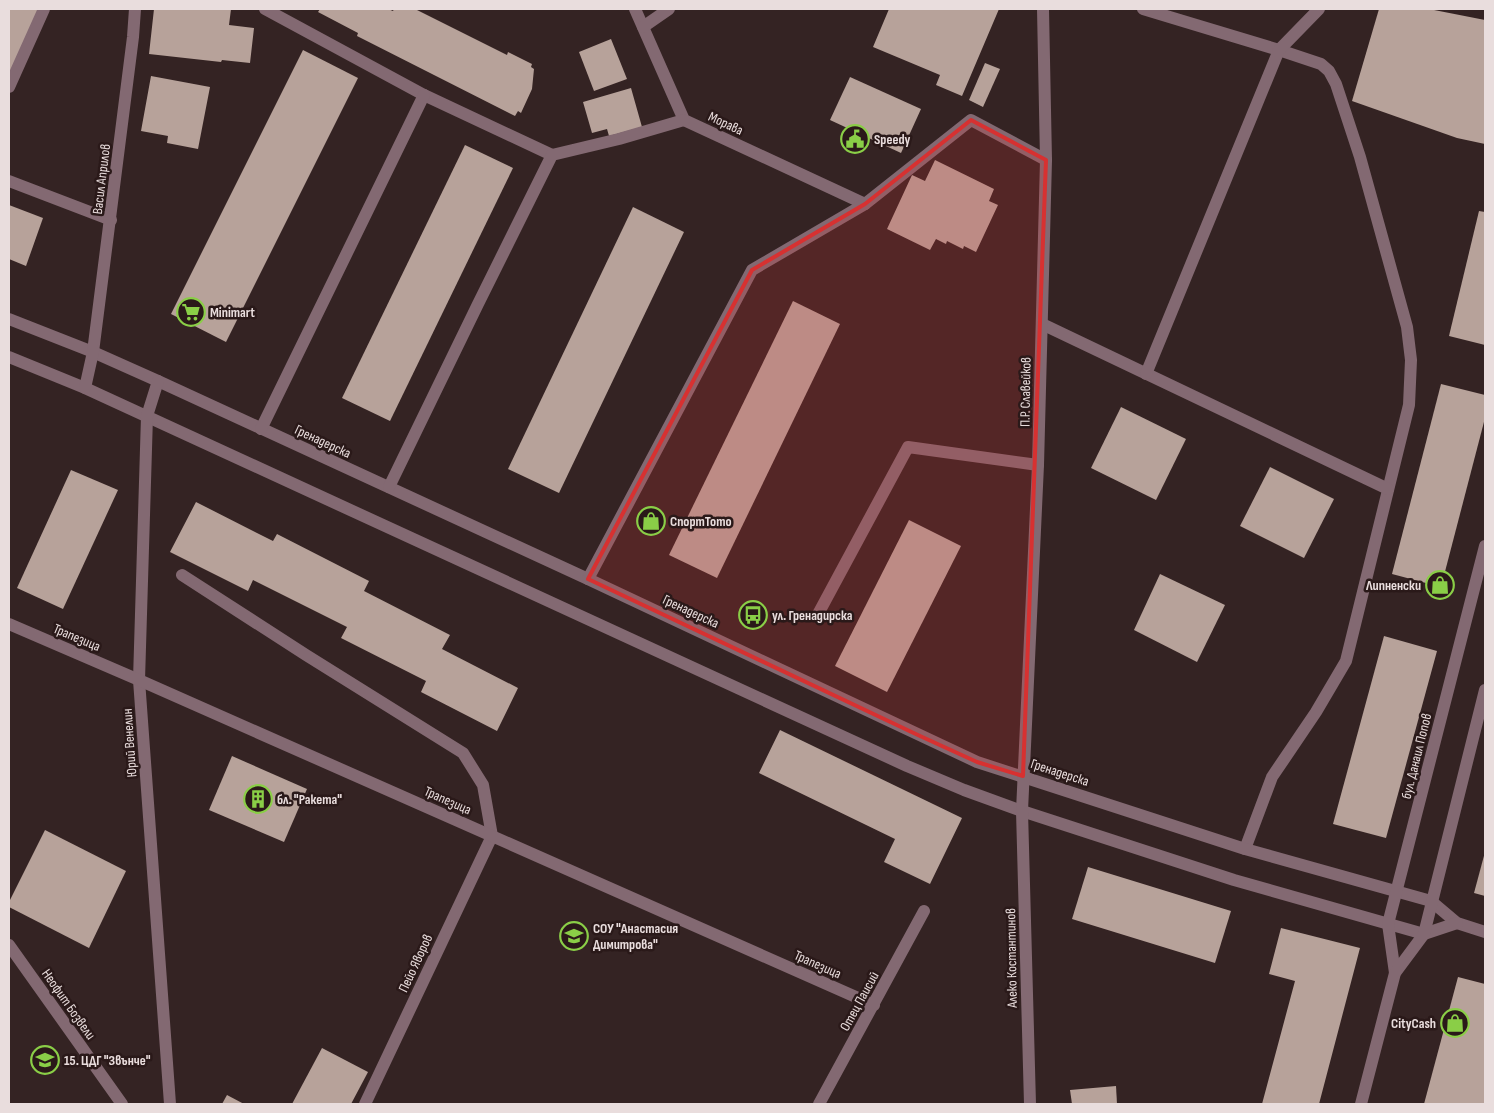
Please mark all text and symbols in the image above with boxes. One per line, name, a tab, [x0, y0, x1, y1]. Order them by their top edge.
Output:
street label: Морава	[706, 108, 746, 139]
public building icon: Speedy	[840, 124, 870, 154]
place label: Speedy	[874, 131, 911, 148]
street label: Васил Априлов	[89, 143, 114, 215]
supermarket icon: Minimart	[176, 297, 206, 327]
place label: Minimart	[210, 304, 255, 321]
street label: П.Р. Славейков	[1016, 357, 1035, 427]
street label: Гренадерска	[292, 421, 354, 462]
shop icon: СпортТото	[636, 506, 666, 536]
place label: СпортТото	[670, 513, 732, 530]
shop icon: Липненски	[1425, 570, 1455, 600]
place label: Липненски	[1365, 577, 1421, 594]
street label: Гренадерска	[660, 591, 722, 632]
bus stop icon: ул. Гренадирска	[738, 600, 768, 630]
place label: ул. Гренадирска	[772, 607, 853, 624]
street label: Трапезица	[51, 620, 103, 655]
street label: Юрий Венелин	[119, 708, 140, 778]
street label: бул. Данаил Попов	[1398, 711, 1435, 801]
street label: Гренадерска	[1029, 755, 1091, 790]
street label: Трапезица	[422, 783, 474, 818]
building icon: бл. "Ракета"	[243, 784, 273, 814]
place label: бл. "Ракета"	[277, 791, 342, 808]
street label: Алеко Костантинов	[1002, 908, 1021, 1009]
place label: СОУ "Анастасия Димитрова"	[593, 920, 678, 953]
school or university icon: СОУ "Анастасия Димитрова"	[559, 921, 589, 951]
street label: Пейо Яворов	[395, 931, 436, 995]
street label: Трапезица	[792, 947, 844, 982]
street label: Неофит Бозвели	[38, 966, 99, 1043]
street label: Отец Паисий	[836, 968, 883, 1034]
shop icon: CityCash	[1440, 1008, 1470, 1038]
place label: CityCash	[1391, 1015, 1436, 1032]
school or university icon: 15. ЦДГ "Звънче"	[30, 1045, 60, 1075]
place label: 15. ЦДГ "Звънче"	[64, 1052, 151, 1069]

